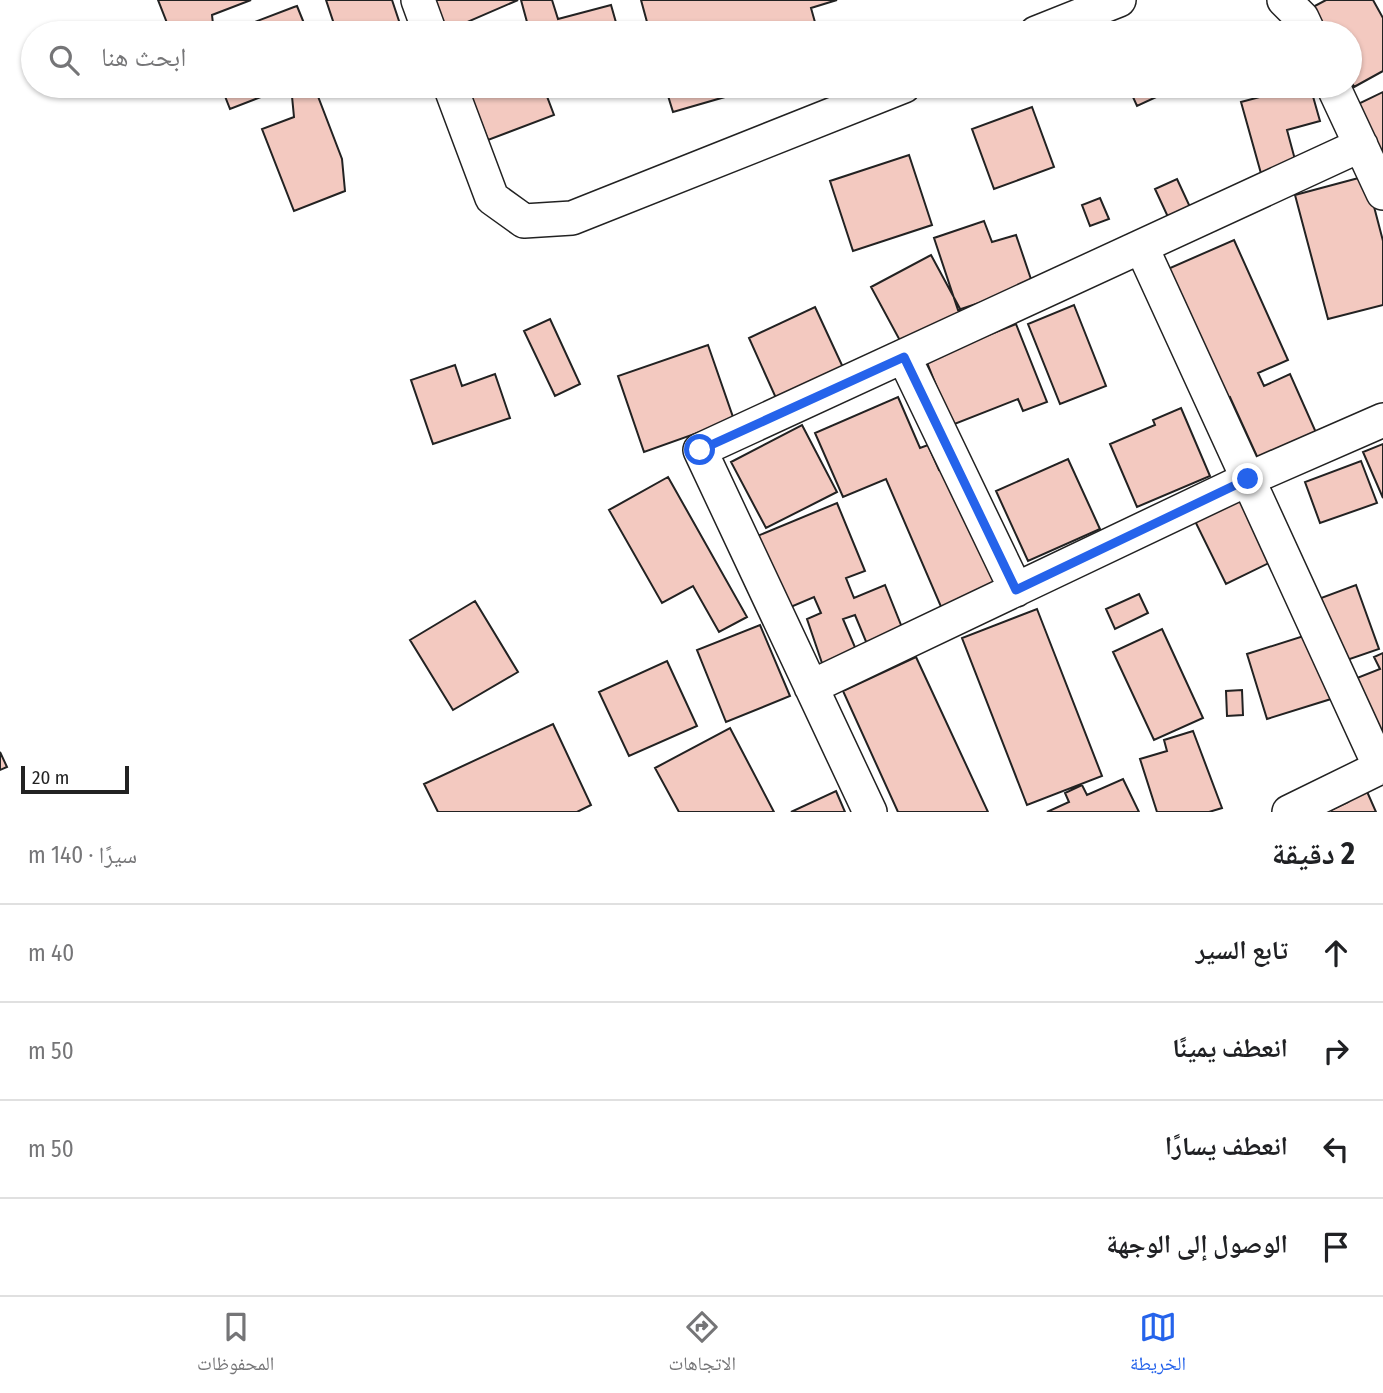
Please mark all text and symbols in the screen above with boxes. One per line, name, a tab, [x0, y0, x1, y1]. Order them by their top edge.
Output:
search box	[21, 21, 1362, 98]
icon: search	[45, 41, 83, 79]
text: ابحث هنا	[101, 42, 186, 73]
route start	[684, 434, 715, 465]
route end	[1232, 463, 1263, 494]
scale bar	[21, 763, 130, 795]
text: 20 m	[32, 766, 69, 789]
text: 2 دقيقة	[1272, 836, 1355, 872]
text: سيرًا · 140 m	[28, 841, 137, 869]
icon: ahead	[1317, 934, 1355, 972]
text: تابع السير	[1196, 935, 1288, 966]
text: 40 m	[28, 939, 74, 967]
icon: right	[1317, 1032, 1355, 1070]
text: انعطف يمينًا	[1172, 1033, 1288, 1064]
text: 50 m	[28, 1037, 74, 1065]
icon: left	[1317, 1130, 1355, 1168]
text: انعطف يسارًا	[1165, 1131, 1288, 1162]
text: 50 m	[28, 1135, 74, 1163]
icon: arrive	[1317, 1228, 1355, 1266]
text: الوصول إلى الوجهة	[1106, 1229, 1288, 1260]
tab: المحفوظات	[197, 1308, 274, 1382]
tab: الاتجاهات	[668, 1308, 736, 1382]
tab: الخريطة	[1130, 1308, 1186, 1382]

